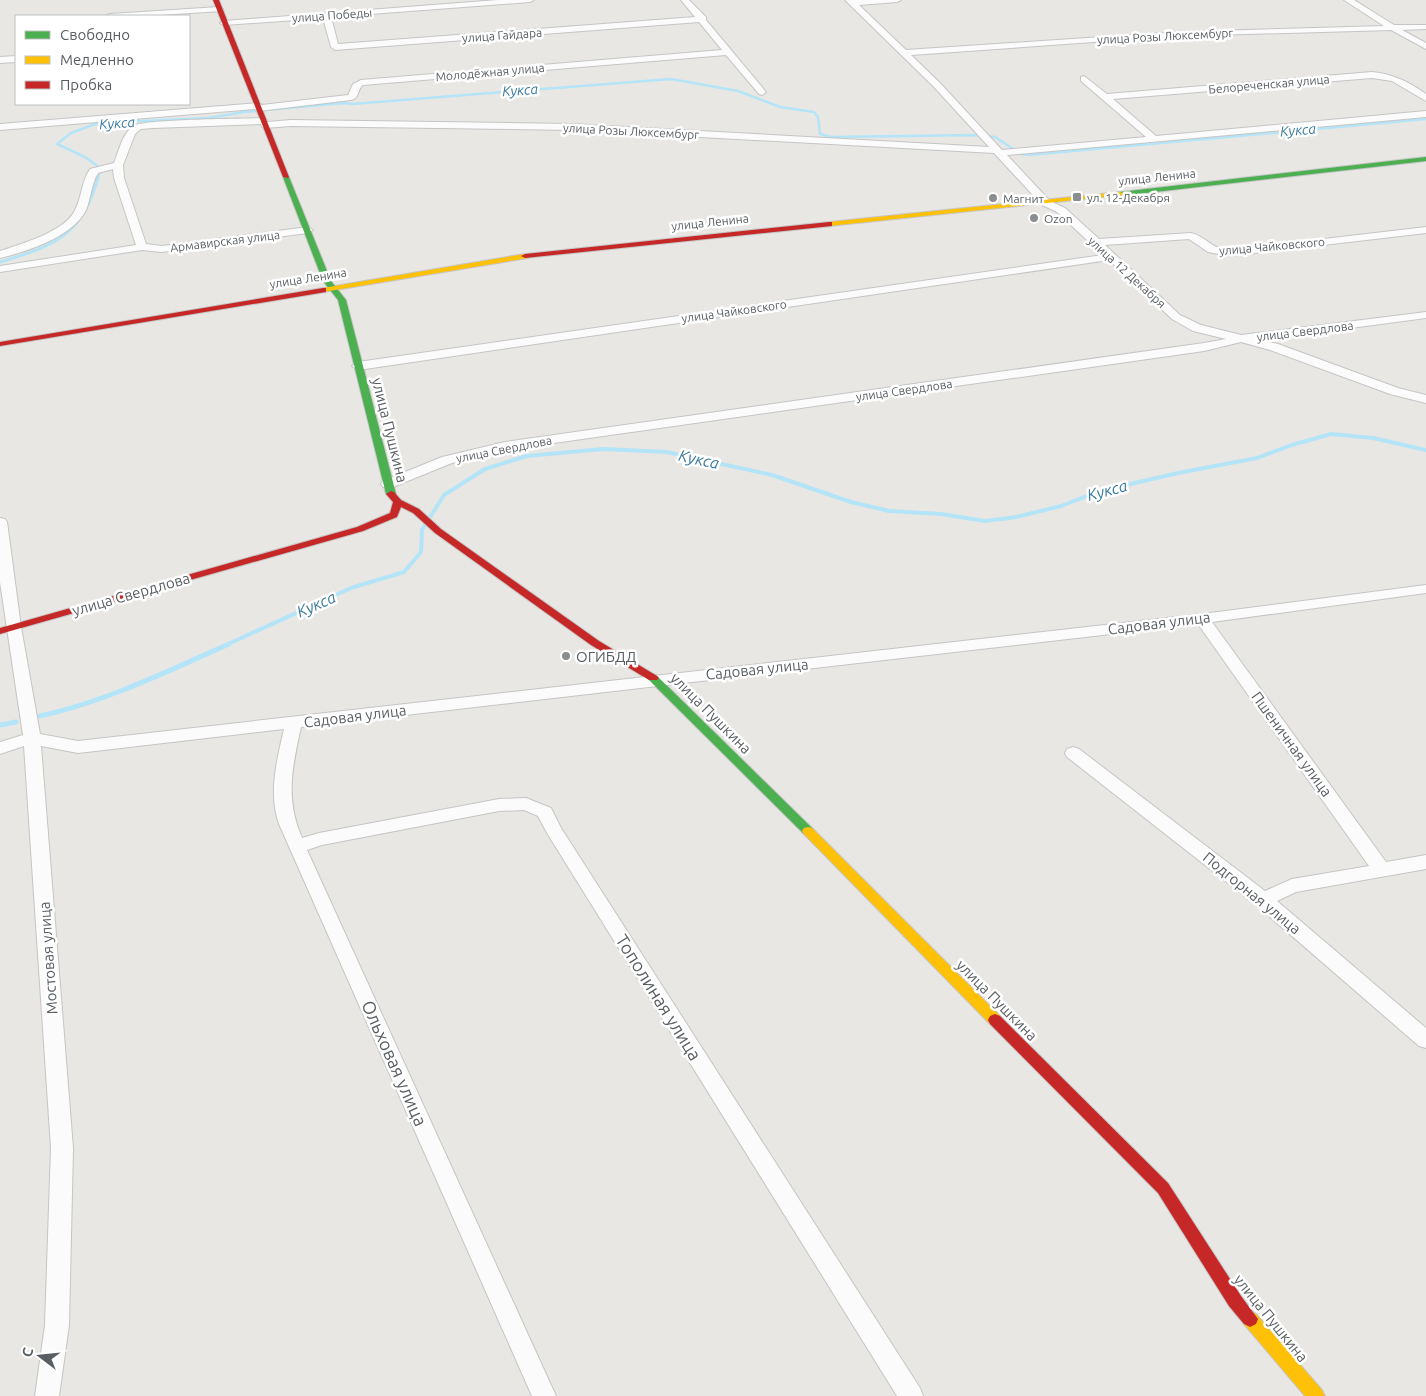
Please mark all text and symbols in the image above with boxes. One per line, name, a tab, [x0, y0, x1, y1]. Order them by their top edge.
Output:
street label: улица Победы	[291, 6, 373, 24]
legend	[15, 15, 190, 105]
text: Свободно	[60, 26, 130, 43]
street label: улица Гайдара	[462, 26, 542, 44]
street label: улица Розы Люксембург	[1097, 26, 1234, 46]
text: Медленно	[60, 51, 134, 68]
street label: Молодёжная улица	[435, 61, 545, 83]
street label: Белореченская улица	[1208, 72, 1330, 96]
text: Пробка	[60, 76, 112, 93]
water label: Кукса	[502, 81, 539, 99]
water label: Кукса	[99, 114, 136, 132]
water label: Кукса	[1279, 120, 1317, 140]
street label: улица Розы Люксембург	[563, 121, 700, 141]
street label: улица Ленина	[1118, 166, 1196, 188]
marker: ул. 12-Декабря	[1071, 191, 1083, 203]
place label: ул. 12-Декабря	[1087, 191, 1170, 204]
marker: Магнит	[987, 192, 999, 204]
place label: Магнит	[1003, 192, 1045, 205]
street label: улица Ленина	[671, 211, 749, 233]
marker: Ozon	[1028, 212, 1040, 224]
place label: Ozon	[1044, 212, 1073, 225]
street label: Армавирская улица	[169, 228, 281, 254]
street label: улица 12 Декабря	[1086, 234, 1168, 310]
street label: улица Чайковского	[1219, 235, 1325, 257]
street label: улица Ленина	[269, 265, 347, 291]
street label: улица Чайковского	[680, 297, 788, 325]
street label: улица Свердлова	[1256, 319, 1354, 343]
street label: улица Пушкина	[369, 376, 411, 484]
street label: улица Свердлова	[855, 377, 953, 403]
street label: улица Свердлова	[455, 433, 553, 465]
water label: Кукса	[677, 446, 721, 472]
water label: Кукса	[1085, 476, 1129, 504]
street label: улица Свердлова	[70, 569, 192, 619]
water label: Кукса	[294, 587, 339, 621]
street label: Садовая улица	[1107, 608, 1211, 638]
place label: ОГИБДД	[576, 648, 636, 665]
marker: ОГИБДД	[560, 650, 572, 662]
street label: Садовая улица	[705, 655, 809, 683]
street label: улица Пушкина	[667, 669, 755, 757]
street label: Пшеничная улица	[1248, 688, 1336, 800]
street label: Садовая улица	[303, 701, 407, 731]
street label: Подгорная улица	[1200, 848, 1304, 938]
street label: Мостовая улица	[36, 901, 60, 1015]
street label: Тополиная улица	[612, 930, 706, 1064]
street label: улица Пушкина	[953, 956, 1041, 1044]
street label: Ольховая улица	[358, 997, 432, 1129]
street label: улица Пушкина	[1231, 1271, 1311, 1365]
north arrow	[15, 1331, 65, 1381]
text: С	[19, 1346, 36, 1359]

